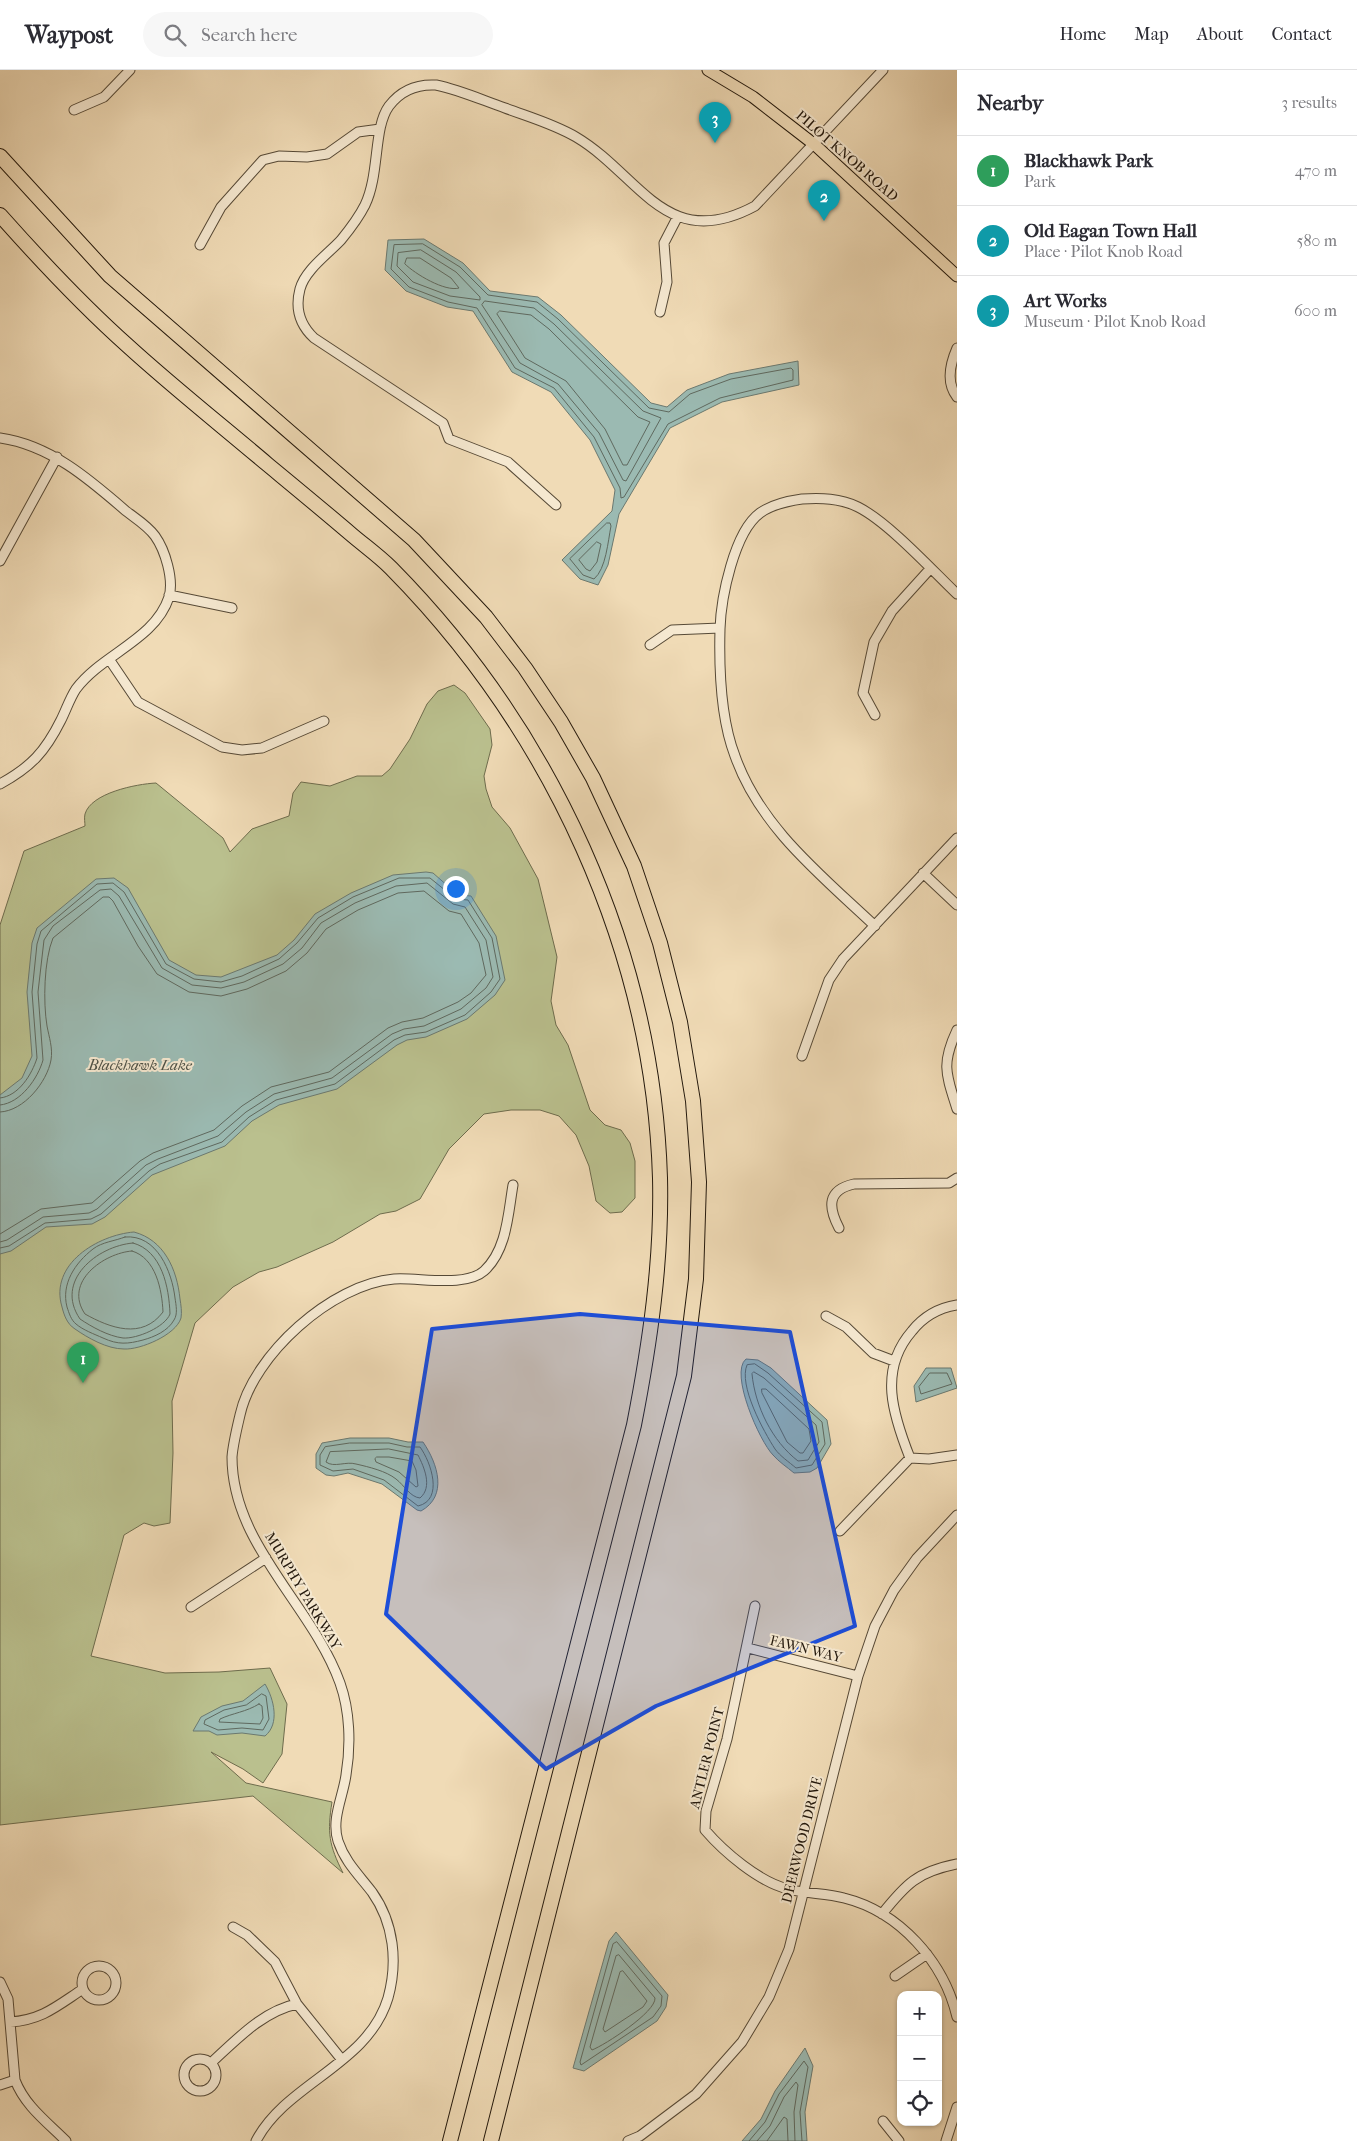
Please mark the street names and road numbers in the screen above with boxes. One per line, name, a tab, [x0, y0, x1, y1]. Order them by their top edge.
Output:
street label: PILOT KNOB ROAD	[792, 107, 902, 205]
street label: MURPHY PARKWAY	[261, 1529, 345, 1653]
street label: FAWN WAY	[768, 1632, 844, 1666]
street label: ANTLER POINT	[686, 1705, 728, 1812]
street label: DEERWOOD DRIVE	[778, 1775, 826, 1905]

